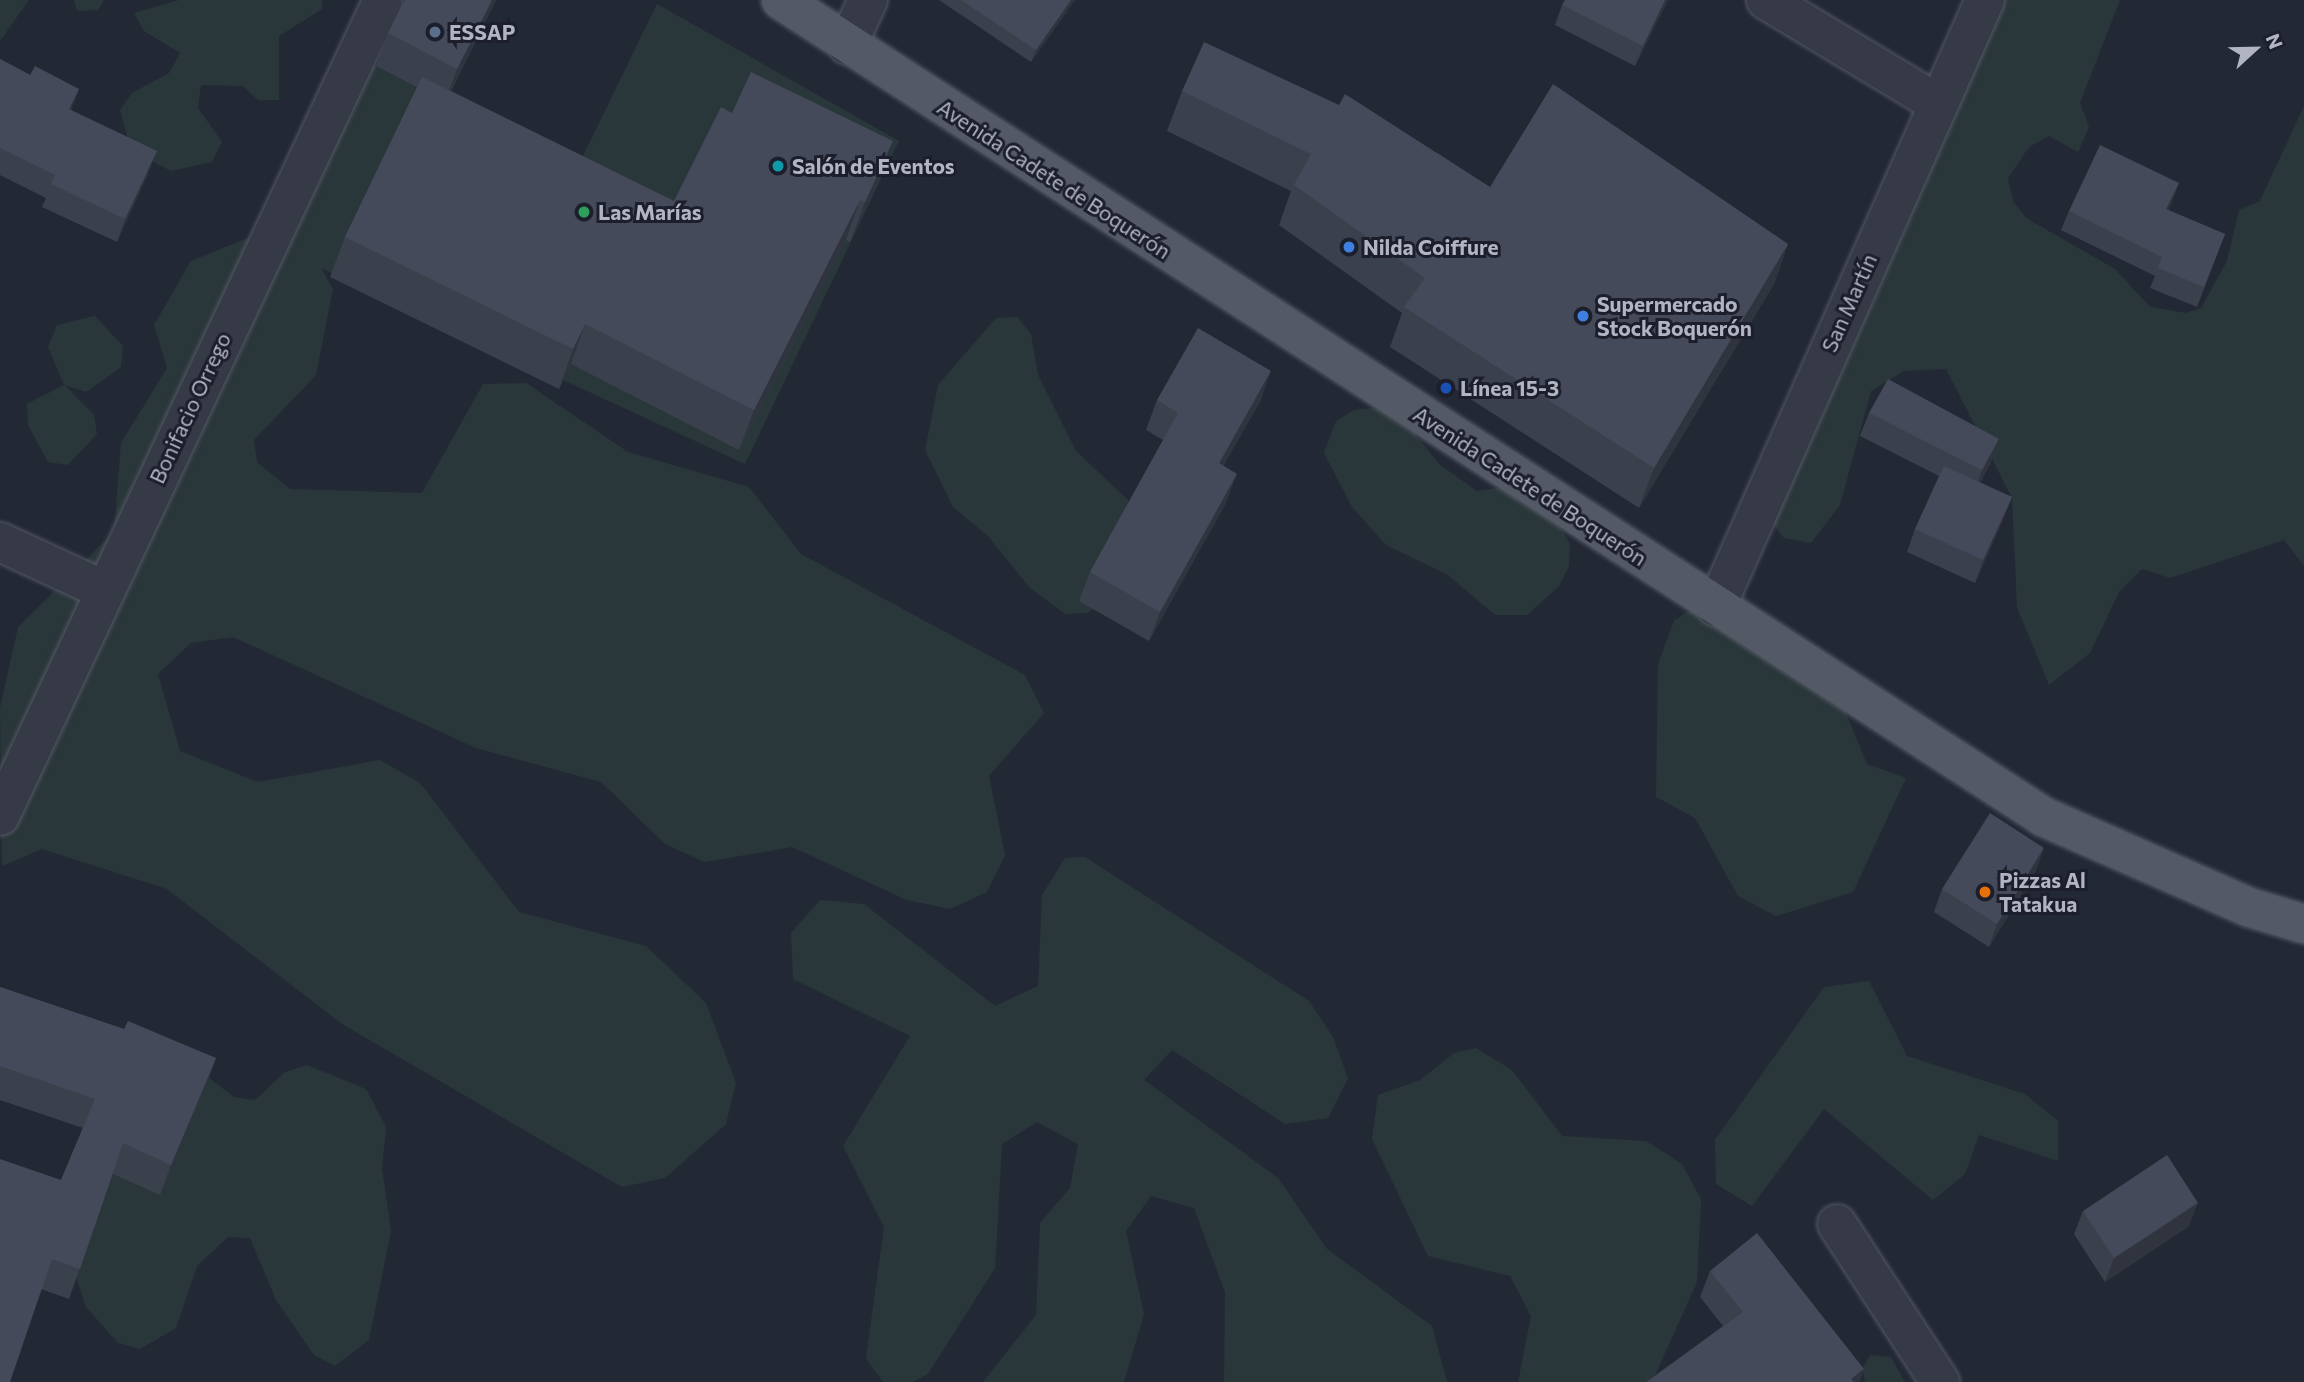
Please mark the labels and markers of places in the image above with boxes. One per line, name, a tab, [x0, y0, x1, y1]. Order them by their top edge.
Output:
place label: ESSAP	[449, 19, 515, 45]
marker: ESSAP	[427, 24, 443, 40]
place label: Salón de Eventos	[792, 153, 955, 179]
marker: Salón de Eventos	[770, 158, 786, 174]
place label: Las Marías	[598, 199, 702, 225]
marker: Las Marías	[576, 204, 592, 220]
place label: Nilda Coiffure	[1363, 234, 1498, 260]
marker: Nilda Coiffure	[1341, 239, 1357, 255]
place label: Supermercado Stock Boquerón	[1597, 291, 1752, 341]
marker: Supermercado Stock Boquerón	[1575, 308, 1591, 324]
place label: Línea 15-3	[1460, 375, 1559, 401]
marker: Línea 15-3	[1438, 380, 1454, 396]
place label: Pizzas Al Tatakua	[1999, 867, 2086, 917]
marker: Pizzas Al Tatakua	[1977, 884, 1993, 900]

